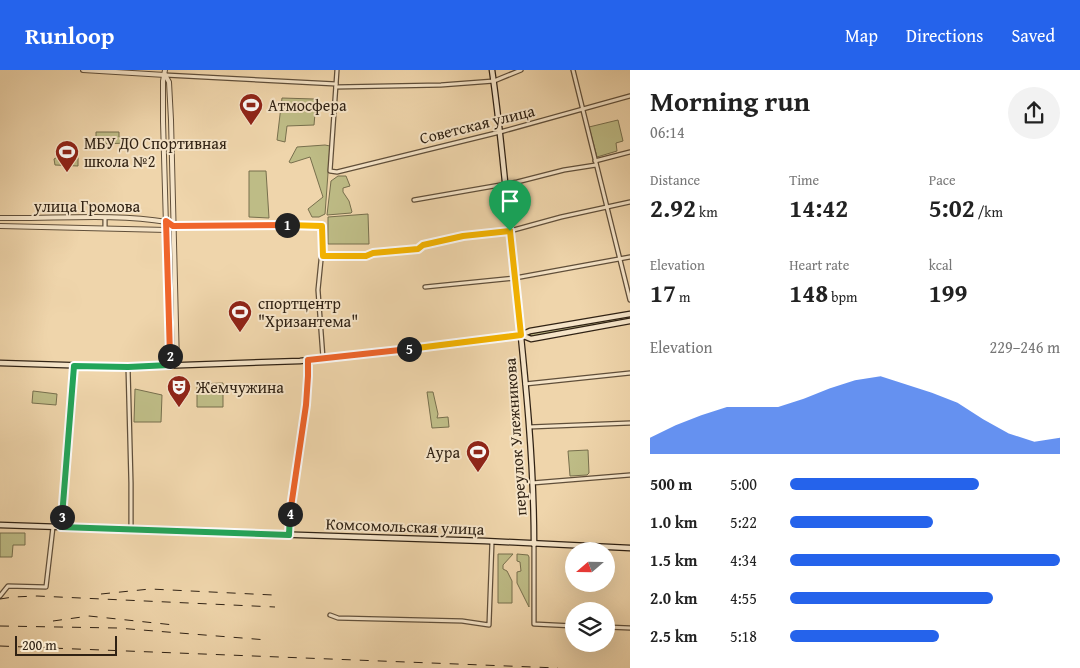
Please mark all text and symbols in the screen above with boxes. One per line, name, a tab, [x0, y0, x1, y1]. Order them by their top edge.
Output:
text: Runloop	[25, 18, 114, 53]
text: Map	[845, 22, 878, 49]
text: Directions	[906, 22, 983, 49]
text: Saved	[1011, 22, 1055, 49]
text: Morning run	[650, 80, 810, 121]
button: share	[1008, 87, 1060, 139]
sports icon: Атмосфера	[238, 92, 264, 126]
place label: Атмосфера	[268, 93, 347, 117]
street label: Советская улица	[417, 98, 537, 150]
text: 06:14	[650, 120, 685, 144]
place label: МБУ ДО Спортивная школа №2	[84, 131, 227, 173]
sports icon: МБУ ДО Спортивная школа №2	[54, 139, 80, 173]
text: Distance	[650, 170, 700, 190]
text: Time	[789, 170, 819, 190]
text: Pace	[929, 170, 956, 190]
pin	[489, 180, 531, 231]
icon: arrive	[496, 187, 524, 215]
text: 2.92	[650, 190, 696, 226]
text: 14:42	[789, 190, 848, 226]
text: 5:02	[929, 190, 975, 226]
street label: улица Громова	[33, 194, 141, 218]
text: km	[696, 202, 718, 222]
text: /km	[975, 202, 1003, 222]
pin: 1	[274, 212, 300, 238]
text: 1	[284, 215, 291, 235]
text: Elevation	[650, 255, 705, 275]
text: Heart rate	[789, 255, 849, 275]
text: kcal	[929, 255, 953, 275]
text: 17	[650, 275, 676, 311]
text: 148	[789, 275, 828, 311]
text: 199	[929, 275, 968, 311]
text: m	[676, 287, 690, 307]
text: bpm	[828, 287, 858, 307]
place label: спортцентр "Хризантема"	[258, 291, 358, 333]
sports icon: спортцентр "Хризантема"	[227, 299, 253, 333]
text: Elevation	[650, 335, 713, 359]
text: 229–246 m	[990, 335, 1060, 359]
pin: 5	[396, 336, 422, 362]
text: 5	[406, 339, 413, 359]
pin: 2	[158, 344, 182, 368]
text: 2	[167, 346, 174, 366]
street label: переулок Улежникова	[497, 357, 532, 517]
theatre icon: Жемчужина	[166, 374, 192, 408]
place label: Жемчужина	[195, 375, 284, 399]
sports icon: Аура	[465, 439, 491, 473]
place label: Аура	[426, 440, 460, 464]
text: 500 m	[650, 472, 692, 496]
text: 5:00	[730, 472, 757, 496]
pin: 4	[278, 502, 302, 526]
pin: 3	[50, 504, 74, 530]
text: 4	[287, 504, 294, 524]
text: 3	[59, 507, 66, 527]
text: 1.0 km	[650, 510, 697, 534]
text: 5:22	[730, 510, 757, 534]
street label: Комсомольская улица	[325, 511, 485, 541]
north arrow	[565, 542, 615, 592]
map controls	[565, 542, 615, 652]
text: 1.5 km	[650, 548, 697, 572]
text: 4:34	[730, 548, 757, 572]
text: 2.0 km	[650, 586, 697, 610]
text: 4:55	[730, 586, 757, 610]
button: layers	[565, 602, 615, 652]
text: 2.5 km	[650, 624, 697, 648]
text: 5:18	[730, 624, 757, 648]
scale bar	[15, 633, 118, 656]
text: 200 m	[22, 635, 57, 655]

